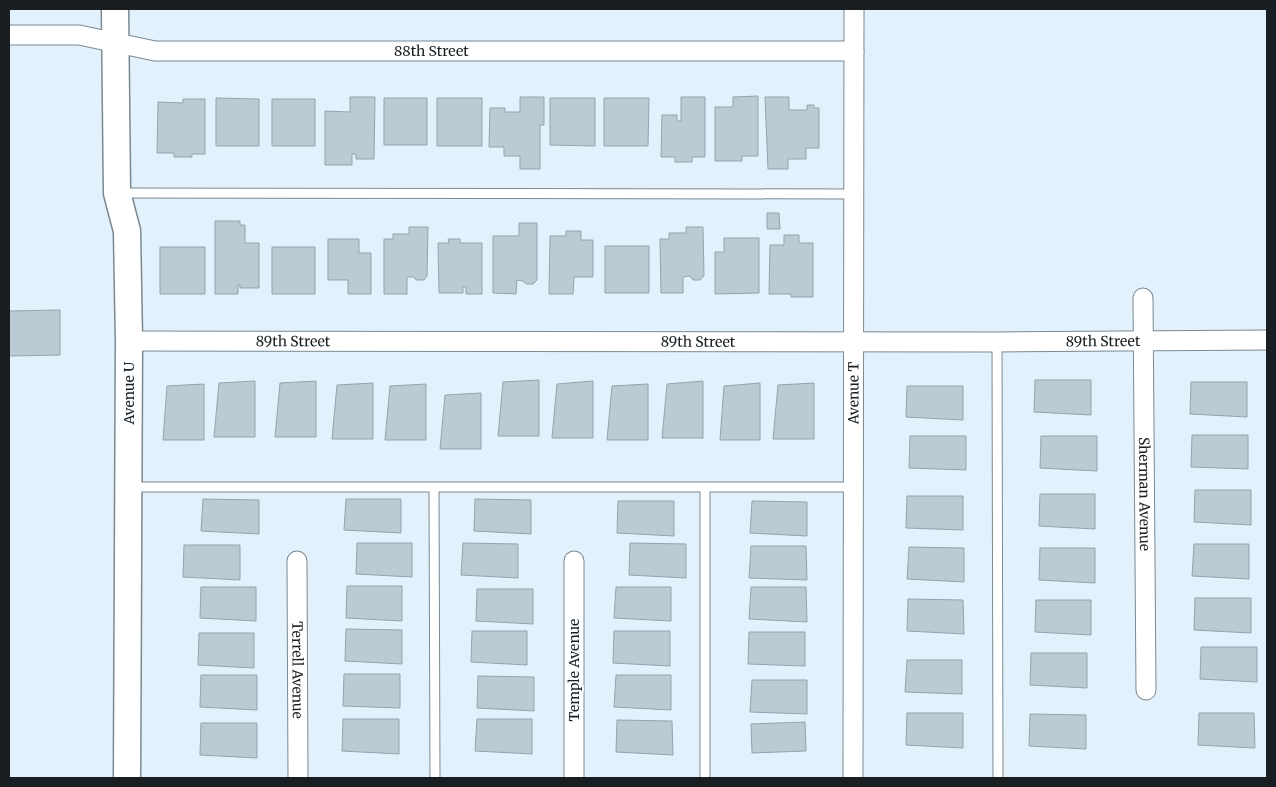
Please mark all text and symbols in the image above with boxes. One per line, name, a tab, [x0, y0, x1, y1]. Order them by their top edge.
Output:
street label: 88th Street	[394, 42, 469, 60]
street label: 89th Street	[256, 332, 331, 350]
street label: 89th Street	[1066, 332, 1141, 350]
street label: 89th Street	[661, 333, 736, 351]
street label: Avenue U	[120, 361, 138, 425]
street label: Avenue T	[844, 362, 863, 425]
street label: Sherman Avenue	[1135, 437, 1154, 551]
street label: Temple Avenue	[565, 619, 583, 721]
street label: Terrell Avenue	[288, 621, 307, 719]

